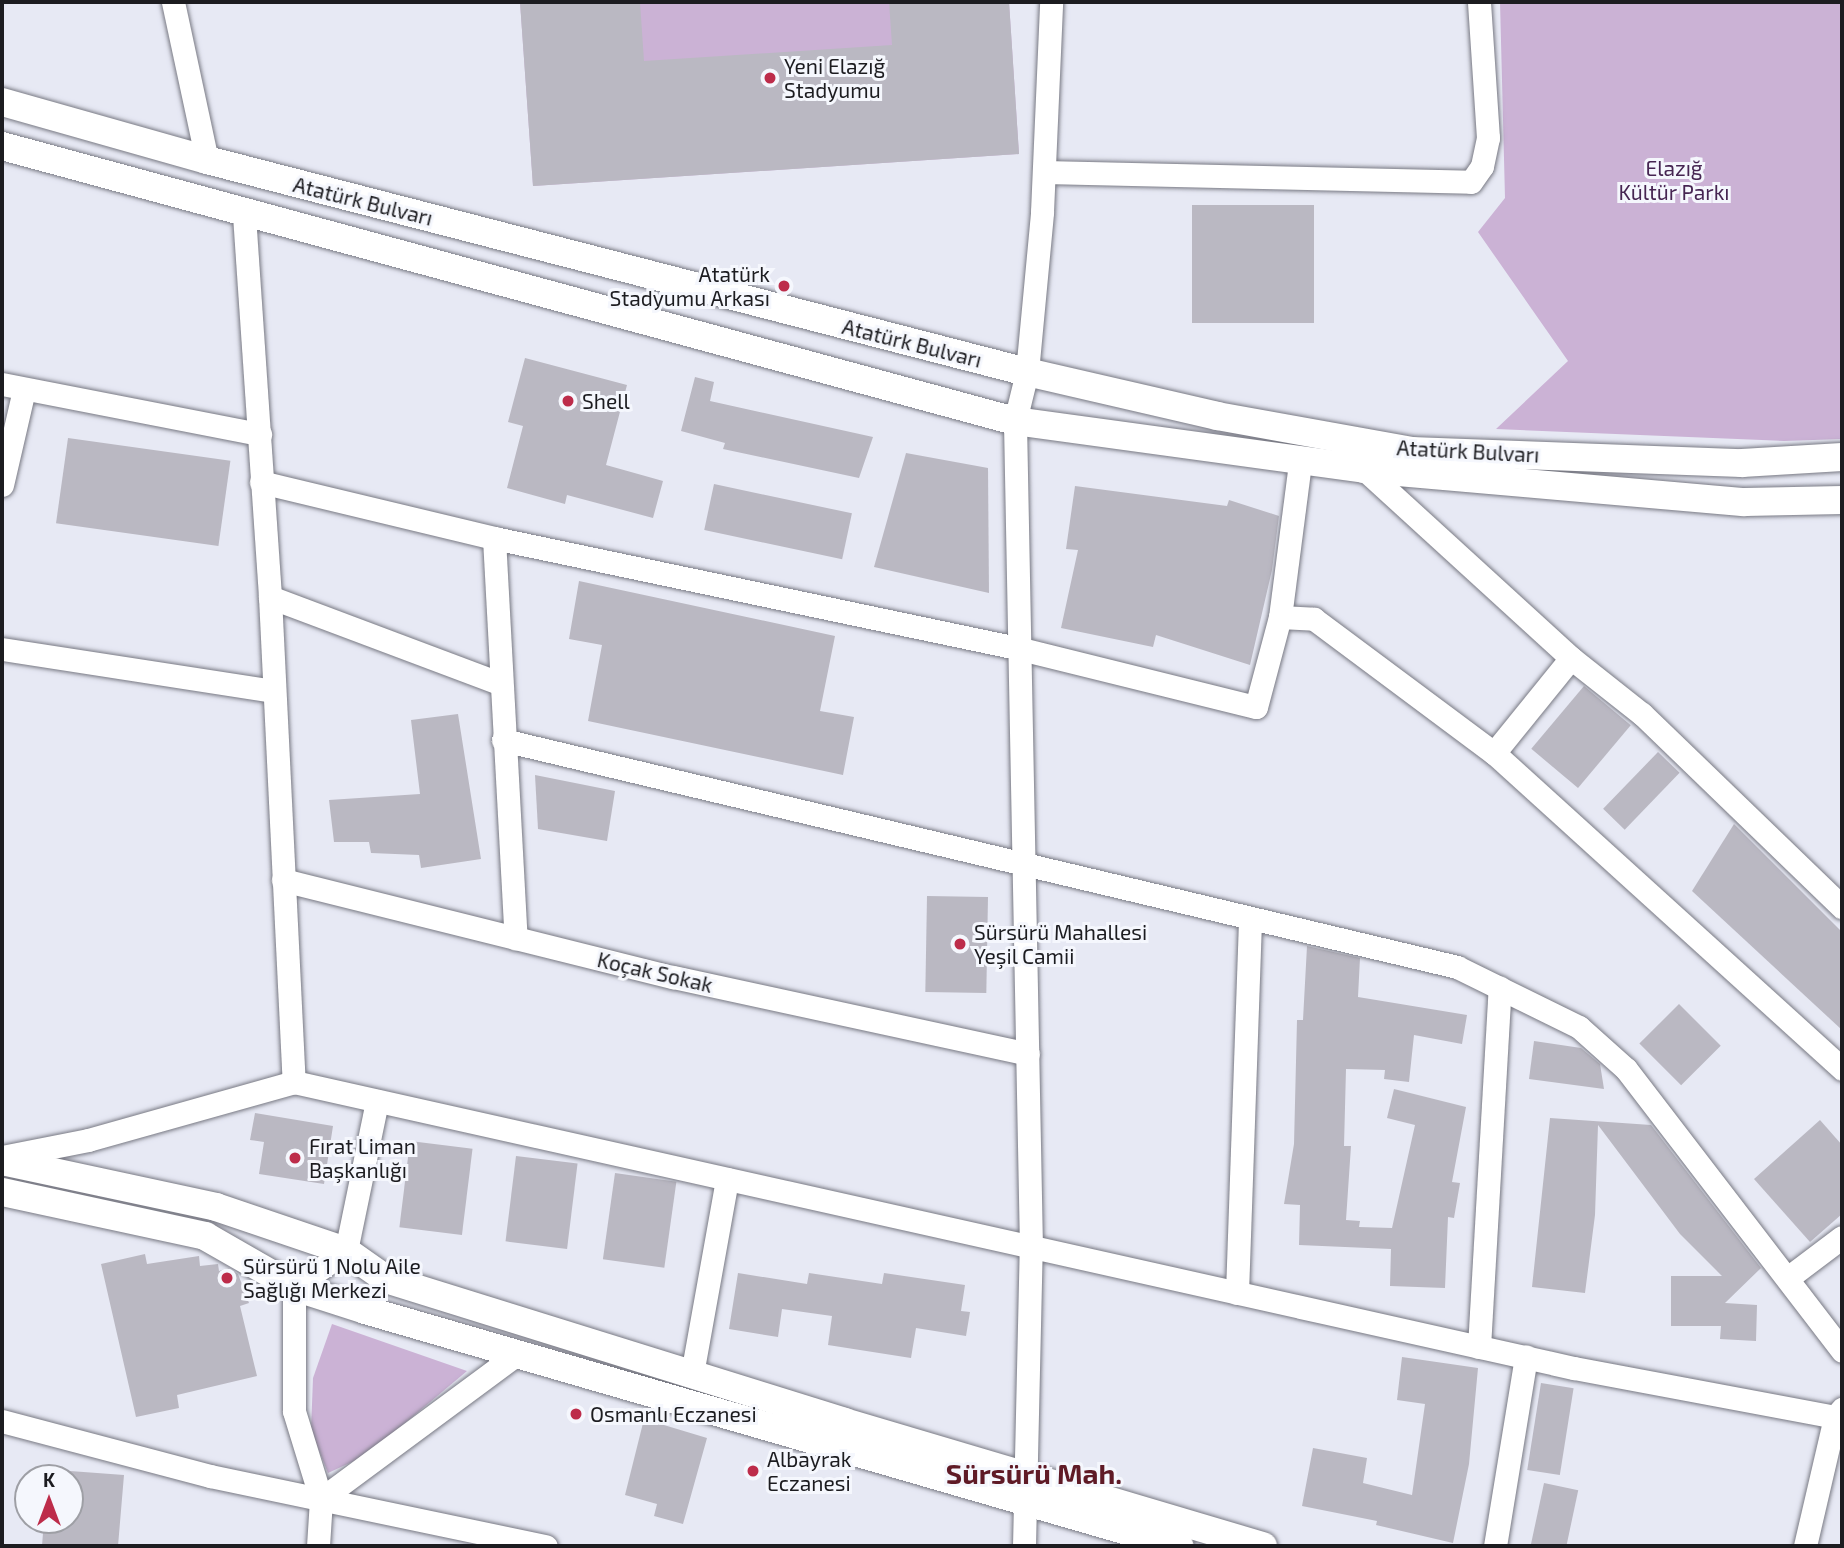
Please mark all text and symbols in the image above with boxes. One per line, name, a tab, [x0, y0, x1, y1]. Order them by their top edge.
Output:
place label: Yeni Elazığ Stadyumu	[784, 53, 885, 103]
marker: Yeni Elazığ Stadyumu	[762, 70, 778, 86]
park label: Elazığ Kültür Parkı	[1618, 155, 1730, 205]
street label: Atatürk Bulvarı	[291, 171, 435, 231]
place label: Atatürk Stadyumu Arkası	[609, 261, 770, 311]
marker: Atatürk Stadyumu Arkası	[776, 278, 792, 294]
street label: Atatürk Bulvarı	[840, 313, 984, 373]
place label: Shell	[582, 388, 630, 414]
marker: Shell	[560, 393, 576, 409]
street label: Atatürk Bulvarı	[1396, 435, 1540, 467]
place label: Sürsürü Mahallesi Yeşil Camii	[974, 919, 1147, 969]
marker: Sürsürü Mahallesi Yeşil Camii	[952, 936, 968, 952]
street label: Koçak Sokak	[595, 946, 715, 998]
place label: Fırat Liman Başkanlığı	[309, 1133, 416, 1183]
marker: Fırat Liman Başkanlığı	[287, 1150, 303, 1166]
place label: Sürsürü 1 Nolu Aile Sağlığı Merkezi	[243, 1253, 421, 1303]
marker: Sürsürü 1 Nolu Aile Sağlığı Merkezi	[217, 1268, 237, 1288]
place label: Osmanlı Eczanesi	[590, 1401, 757, 1427]
marker: Osmanlı Eczanesi	[568, 1406, 584, 1422]
place label: Albayrak Eczanesi	[767, 1446, 852, 1496]
district label: Sürsürü Mah.	[946, 1456, 1122, 1490]
marker: Albayrak Eczanesi	[745, 1463, 761, 1479]
north arrow	[14, 1464, 84, 1534]
text: K	[43, 1468, 55, 1491]

